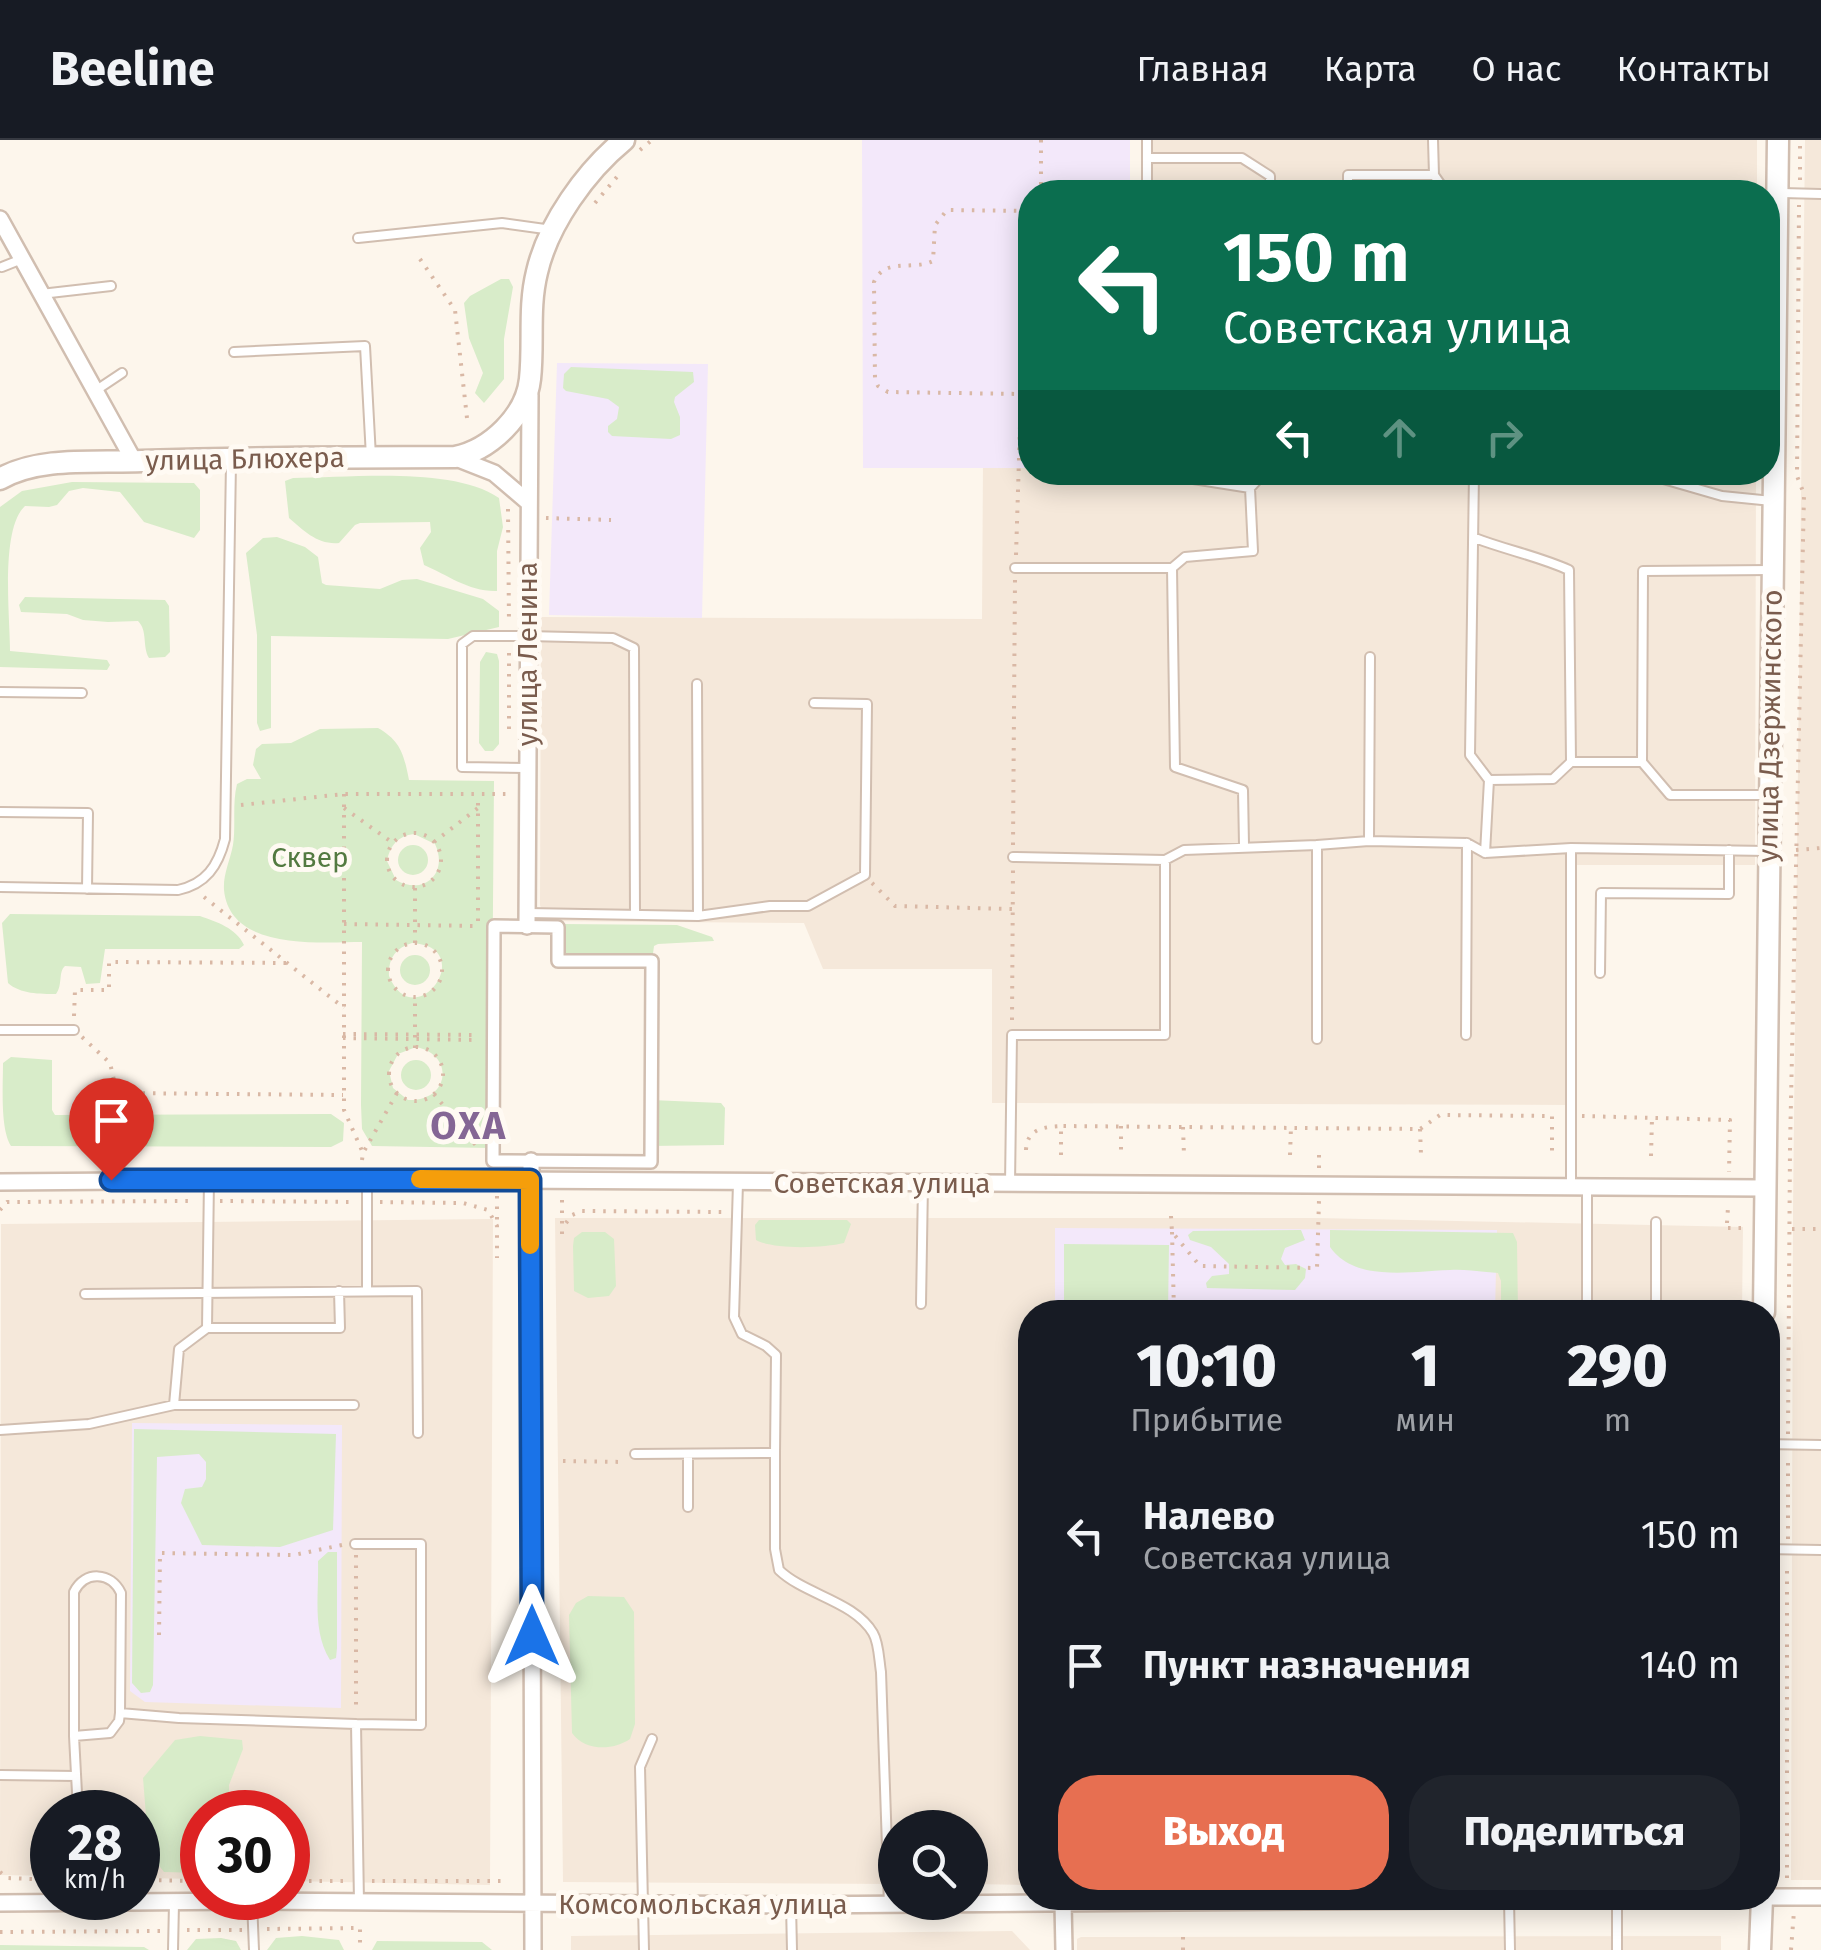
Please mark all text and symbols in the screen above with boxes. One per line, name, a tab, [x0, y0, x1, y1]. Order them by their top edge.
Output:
text: Beeline	[50, 40, 215, 98]
text: Главная	[1137, 48, 1269, 90]
text: Карта	[1324, 48, 1417, 90]
text: О нас	[1472, 48, 1562, 90]
text: Контакты	[1617, 48, 1771, 90]
text: 150 m	[1223, 216, 1410, 300]
icon: left	[1058, 220, 1188, 350]
text: Советская улица	[1223, 301, 1572, 355]
icon: left	[1267, 410, 1322, 465]
icon: ahead	[1372, 410, 1427, 465]
icon: right	[1477, 410, 1532, 465]
street label: улица Блюхера	[145, 441, 345, 477]
street label: улица Ленина	[511, 562, 544, 746]
street label: улица Дзержинского	[1751, 589, 1789, 863]
park label: Сквер	[271, 841, 349, 874]
pin	[69, 1078, 154, 1181]
icon: arrive	[84, 1093, 139, 1148]
district label: ОХА	[430, 1103, 508, 1149]
street label: Советская улица	[773, 1167, 991, 1200]
text: 10:10	[1136, 1330, 1277, 1402]
text: 1	[1411, 1330, 1439, 1402]
text: 290	[1567, 1330, 1668, 1402]
text: Прибытие	[1130, 1401, 1283, 1439]
text: мин	[1395, 1401, 1455, 1439]
text: m	[1604, 1401, 1631, 1439]
text: Налево	[1143, 1493, 1275, 1539]
icon: left	[1058, 1508, 1113, 1563]
text: 150 m	[1641, 1512, 1740, 1558]
text: Советская улица	[1143, 1539, 1391, 1577]
position arrow	[480, 1584, 584, 1688]
icon: arrive	[1058, 1638, 1113, 1693]
text: Пункт назначения	[1143, 1642, 1471, 1688]
text: 140 m	[1639, 1642, 1740, 1688]
button: Выход	[1058, 1775, 1389, 1890]
button: Поделиться	[1409, 1775, 1740, 1890]
speed limit sign: 30	[180, 1790, 310, 1920]
map controls	[878, 1810, 988, 1920]
button: search	[878, 1810, 988, 1920]
text: 28	[68, 1813, 122, 1873]
text: km/h	[64, 1865, 126, 1895]
street label: Комсомольская улица	[558, 1888, 848, 1921]

